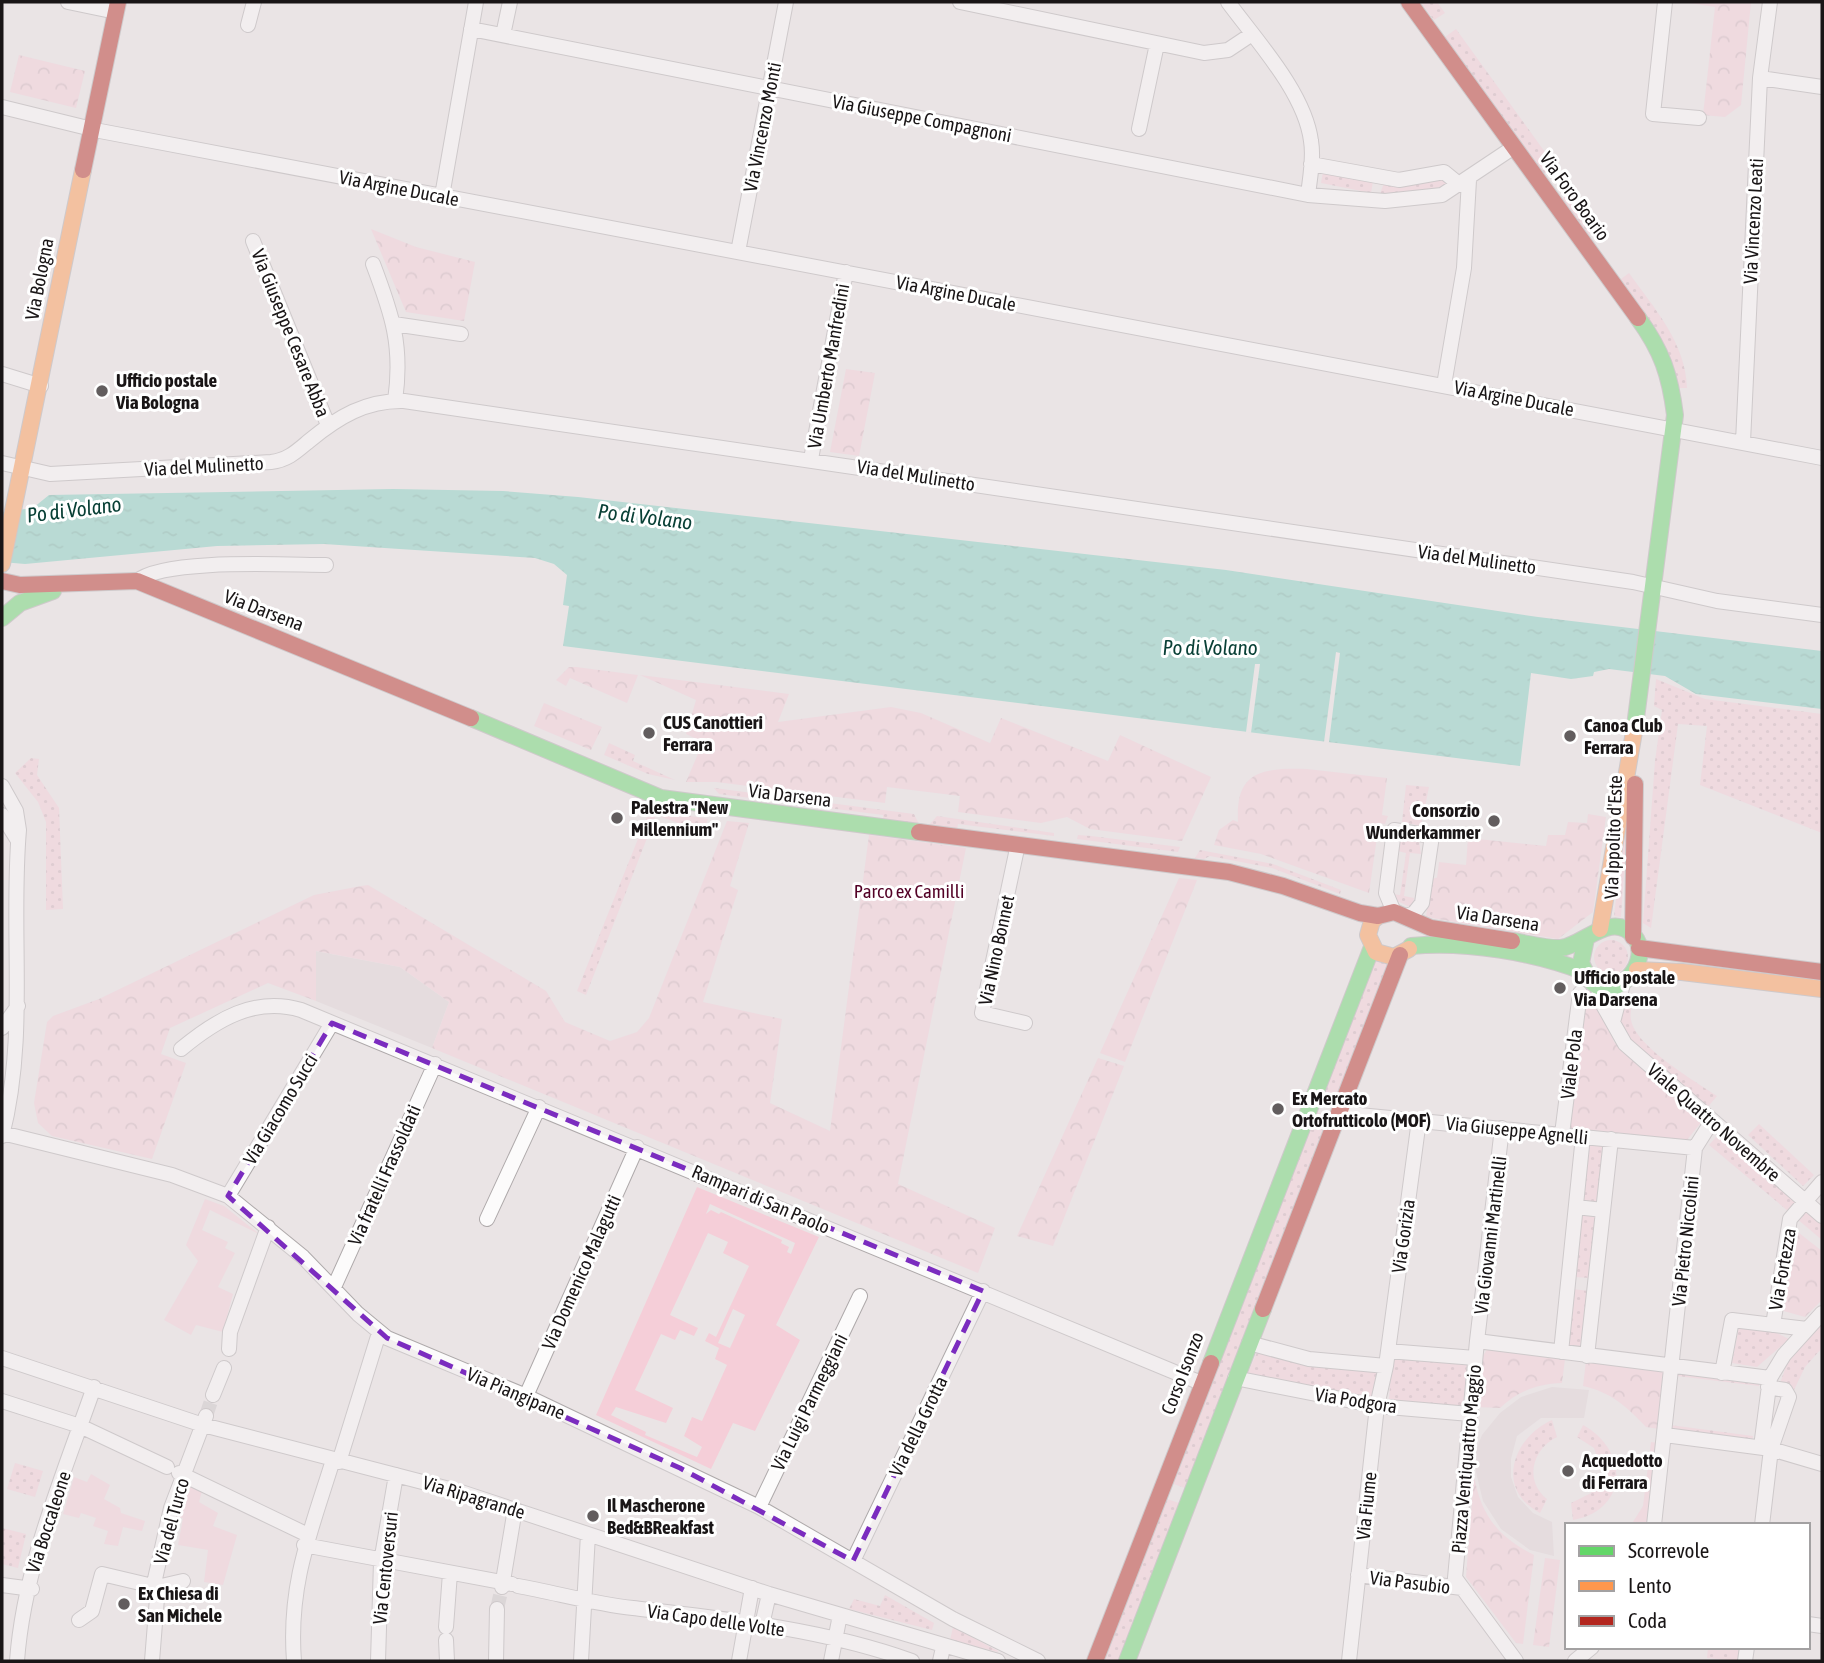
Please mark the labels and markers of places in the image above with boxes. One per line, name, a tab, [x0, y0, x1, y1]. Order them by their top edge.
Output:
place label: Ufficio postale Via Bologna	[115, 369, 218, 413]
marker: Ufficio postale Via Bologna	[94, 383, 110, 399]
place label: CUS Canottieri Ferrara	[663, 711, 763, 755]
place label: Canoa Club Ferrara	[1584, 714, 1663, 758]
marker: CUS Canottieri Ferrara	[641, 725, 657, 741]
marker: Canoa Club Ferrara	[1562, 728, 1578, 744]
place label: Palestra "New Millennium"	[631, 796, 729, 840]
place label: Consorzio Wunderkammer	[1365, 799, 1480, 843]
marker: Palestra "New Millennium"	[609, 810, 625, 826]
marker: Consorzio Wunderkammer	[1486, 813, 1502, 829]
place label: Ufficio postale Via Darsena	[1573, 966, 1676, 1010]
marker: Ufficio postale Via Darsena	[1552, 980, 1568, 996]
place label: Ex Mercato Ortofrutticolo (MOF)	[1292, 1087, 1431, 1131]
marker: Ex Mercato Ortofrutticolo (MOF)	[1270, 1101, 1286, 1117]
place label: Acquedotto di Ferrara	[1581, 1449, 1663, 1493]
marker: Acquedotto di Ferrara	[1560, 1463, 1576, 1479]
place label: Il Mascherone Bed&BReakfast	[607, 1494, 715, 1538]
marker: Il Mascherone Bed&BReakfast	[585, 1508, 601, 1524]
place label: Ex Chiesa di San Michele	[138, 1582, 222, 1626]
marker: Ex Chiesa di San Michele	[116, 1596, 132, 1612]

